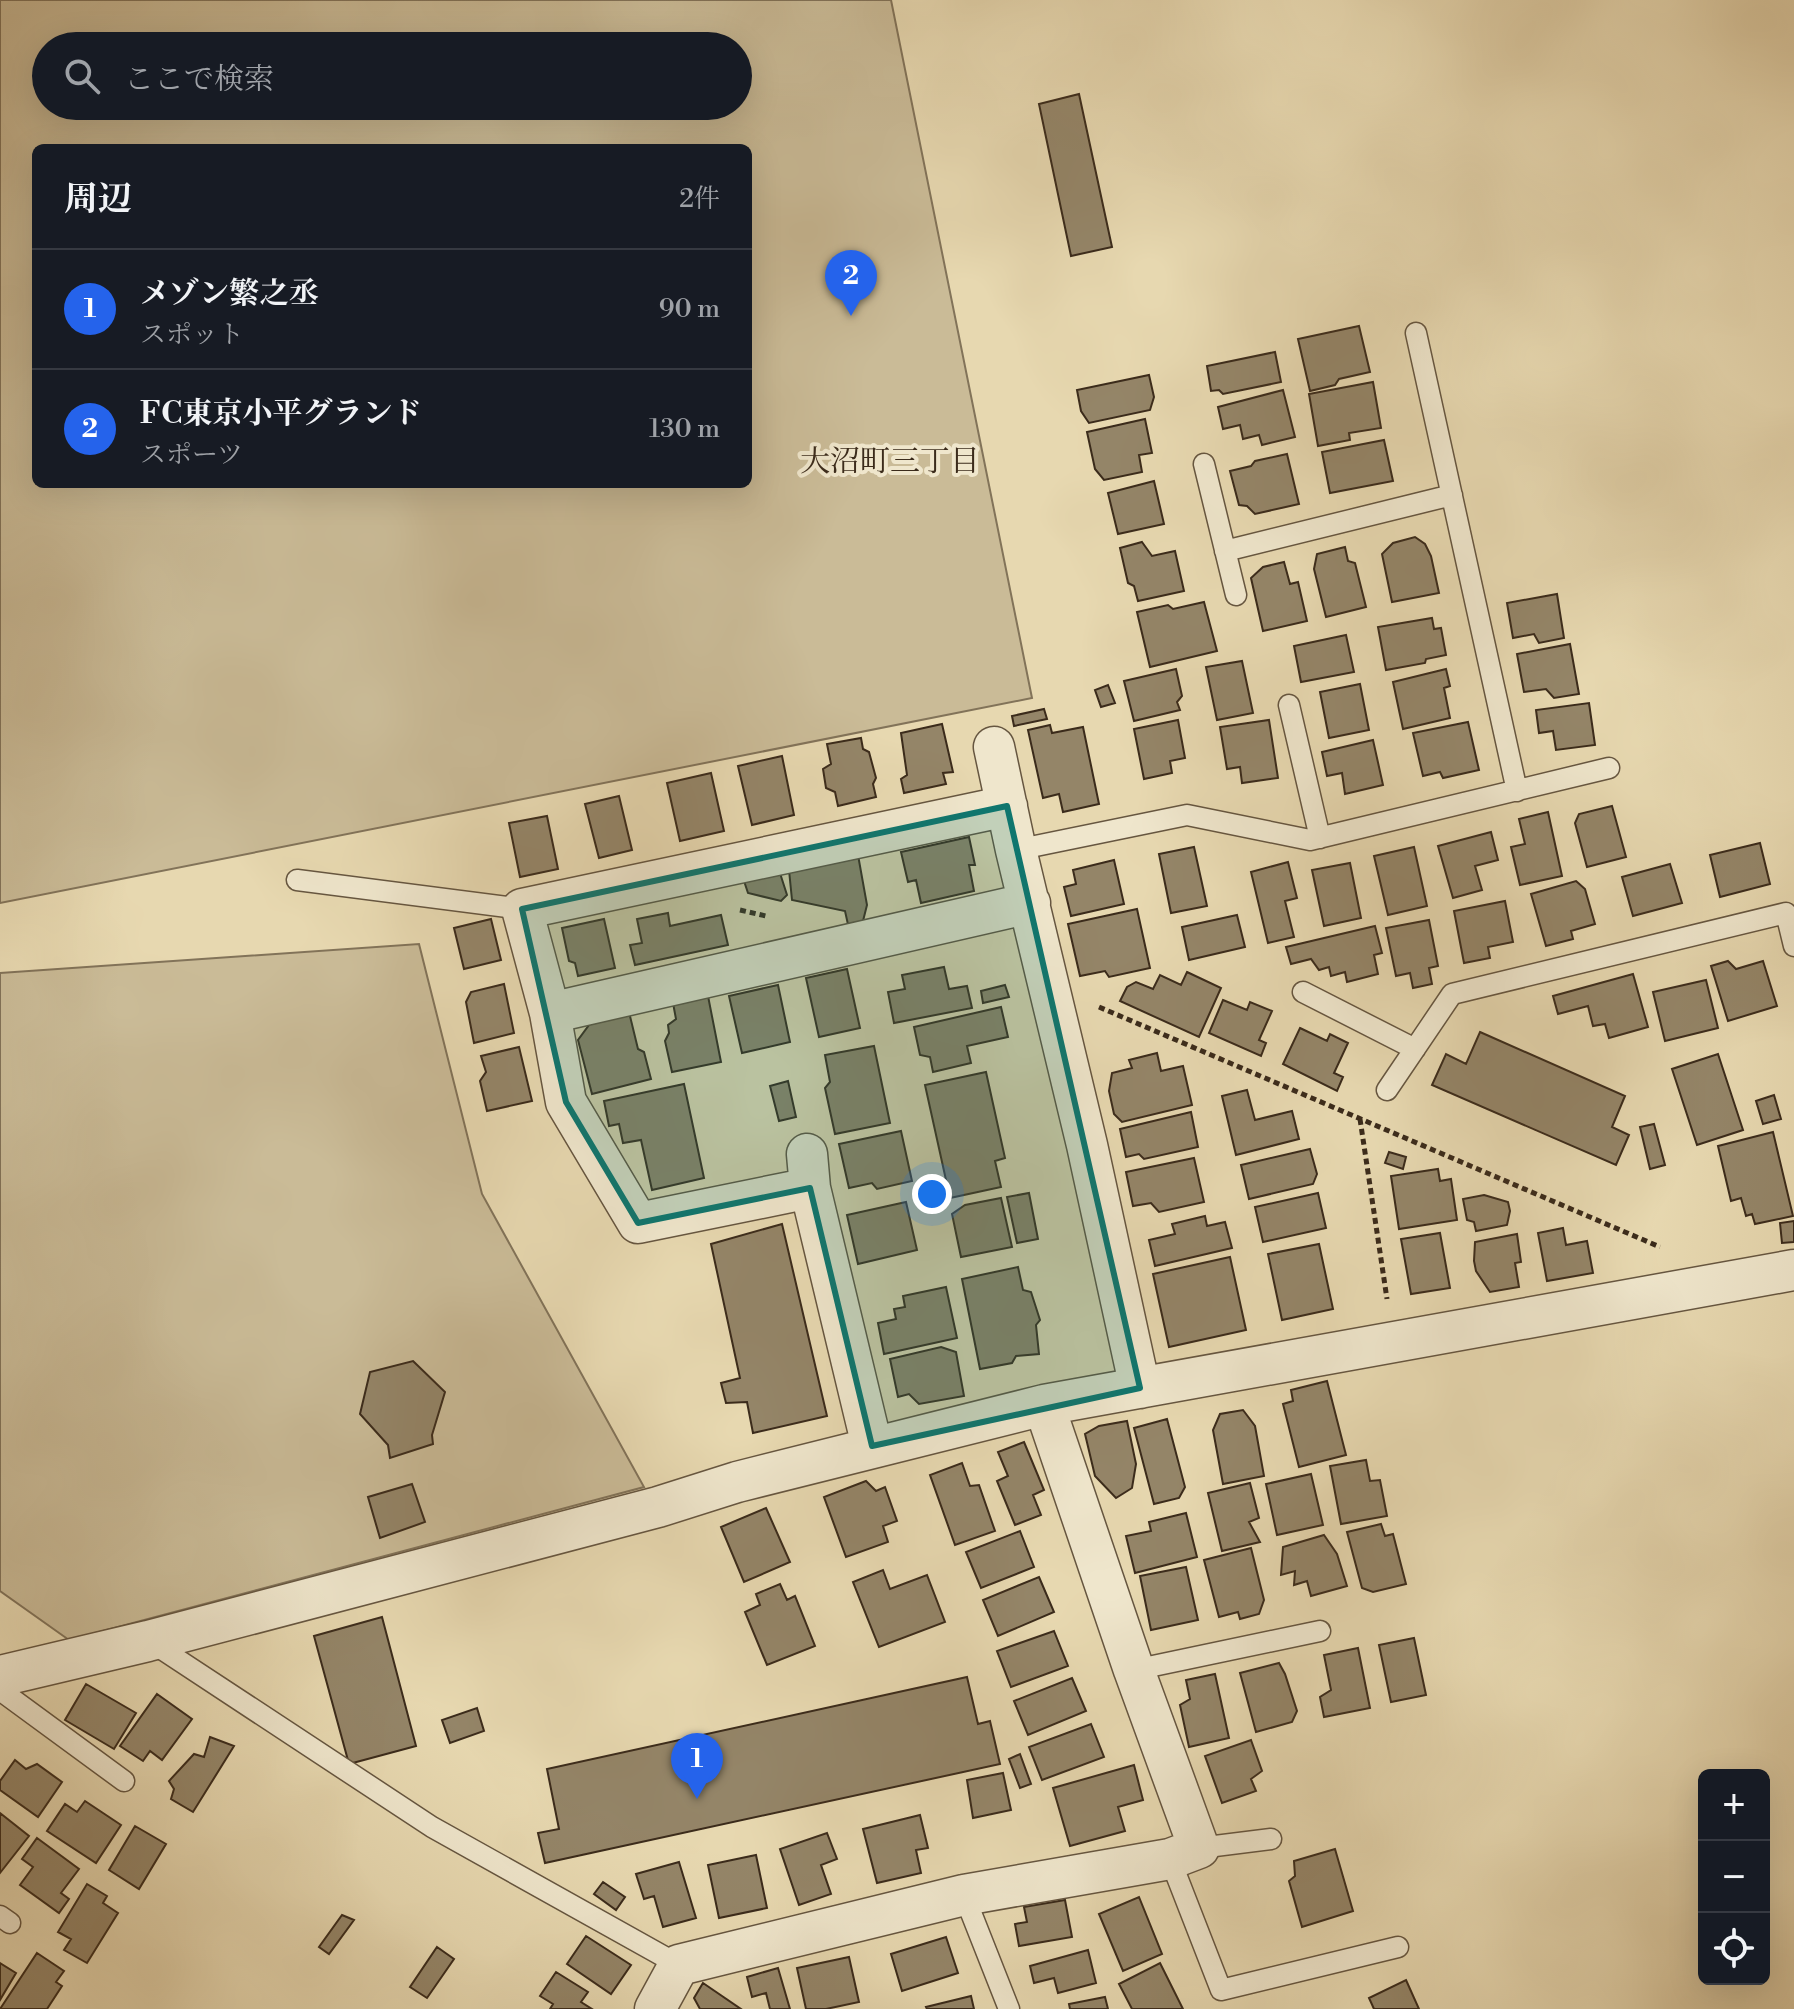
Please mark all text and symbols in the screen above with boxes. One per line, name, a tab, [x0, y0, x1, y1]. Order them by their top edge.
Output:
search box	[32, 32, 752, 120]
icon: search	[60, 54, 104, 98]
text: ここで検索	[124, 61, 274, 99]
text: 周辺	[64, 179, 132, 221]
text: 2件	[679, 183, 720, 215]
pin: 2	[825, 250, 877, 316]
text: メゾン繁之丞	[140, 275, 319, 313]
text: 1	[84, 293, 96, 325]
text: 90 m	[659, 293, 720, 325]
text: スポット	[140, 319, 244, 351]
text: FC東京小平グランド	[140, 395, 422, 433]
text: 2	[82, 413, 98, 445]
text: 130 m	[649, 413, 720, 445]
text: スポーツ	[140, 439, 243, 471]
district label: 大沼町三丁目	[800, 443, 980, 481]
your location	[912, 1174, 952, 1214]
pin: 1	[671, 1733, 723, 1799]
map controls	[1698, 1769, 1770, 1985]
button: +	[1698, 1769, 1770, 1841]
button: −	[1698, 1841, 1770, 1913]
button: locate	[1698, 1913, 1770, 1985]

